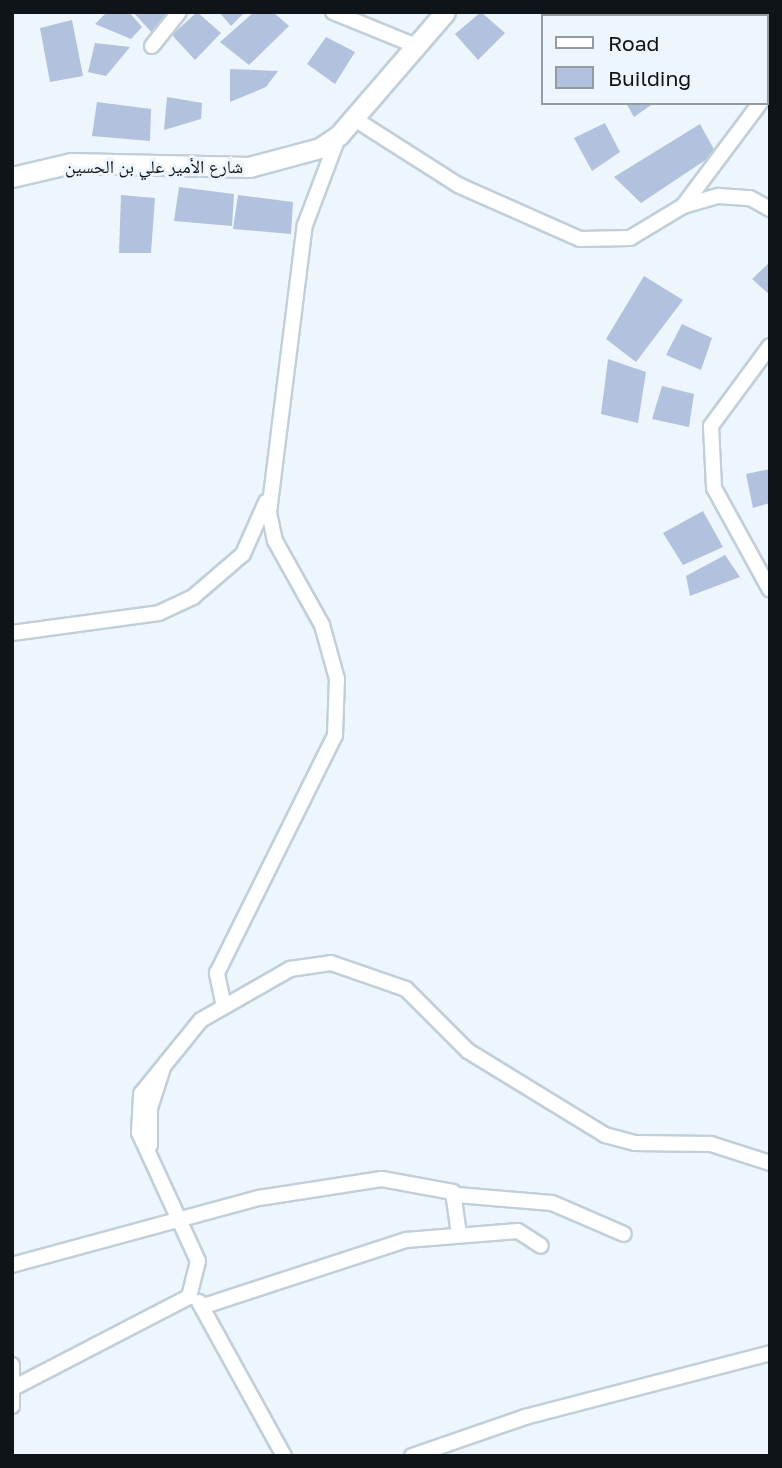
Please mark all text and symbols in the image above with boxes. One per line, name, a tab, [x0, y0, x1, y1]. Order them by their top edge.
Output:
legend	[540, 14, 768, 105]
text: Road	[608, 30, 659, 56]
text: Building	[608, 65, 691, 91]
street label: شارع الأمير علي بن الحسين	[65, 155, 243, 177]

